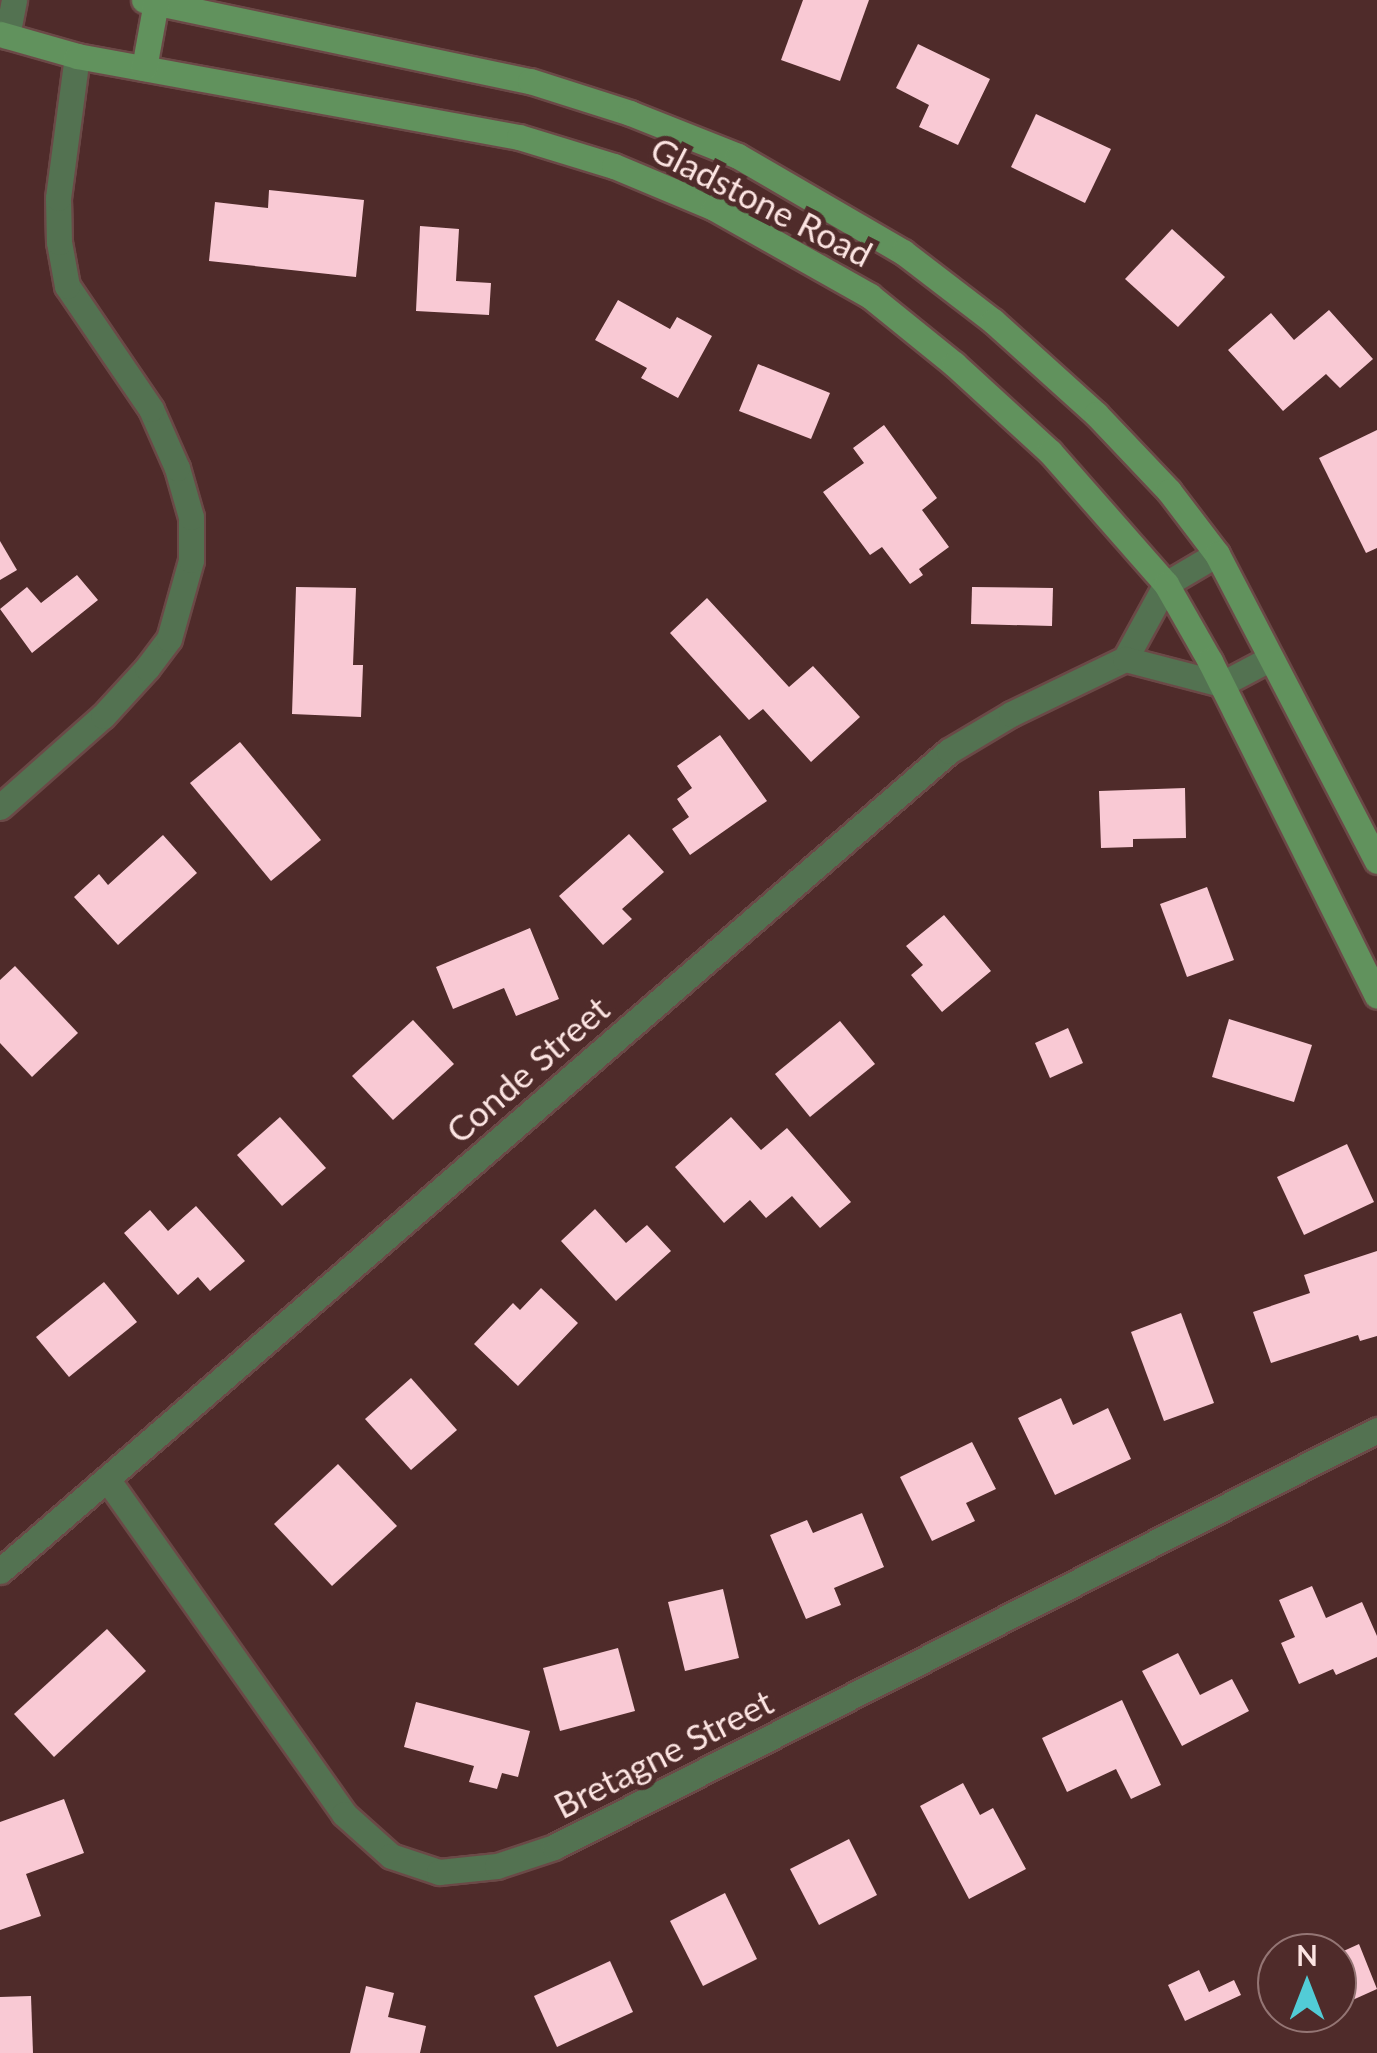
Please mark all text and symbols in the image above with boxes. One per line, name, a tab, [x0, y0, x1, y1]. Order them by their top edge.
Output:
street label: Gladstone Road	[644, 127, 880, 275]
street label: Conde Street	[437, 987, 617, 1151]
street label: Bretagne Street	[547, 1680, 779, 1826]
north arrow	[1257, 1933, 1357, 2033]
text: N	[1296, 1938, 1318, 1972]

